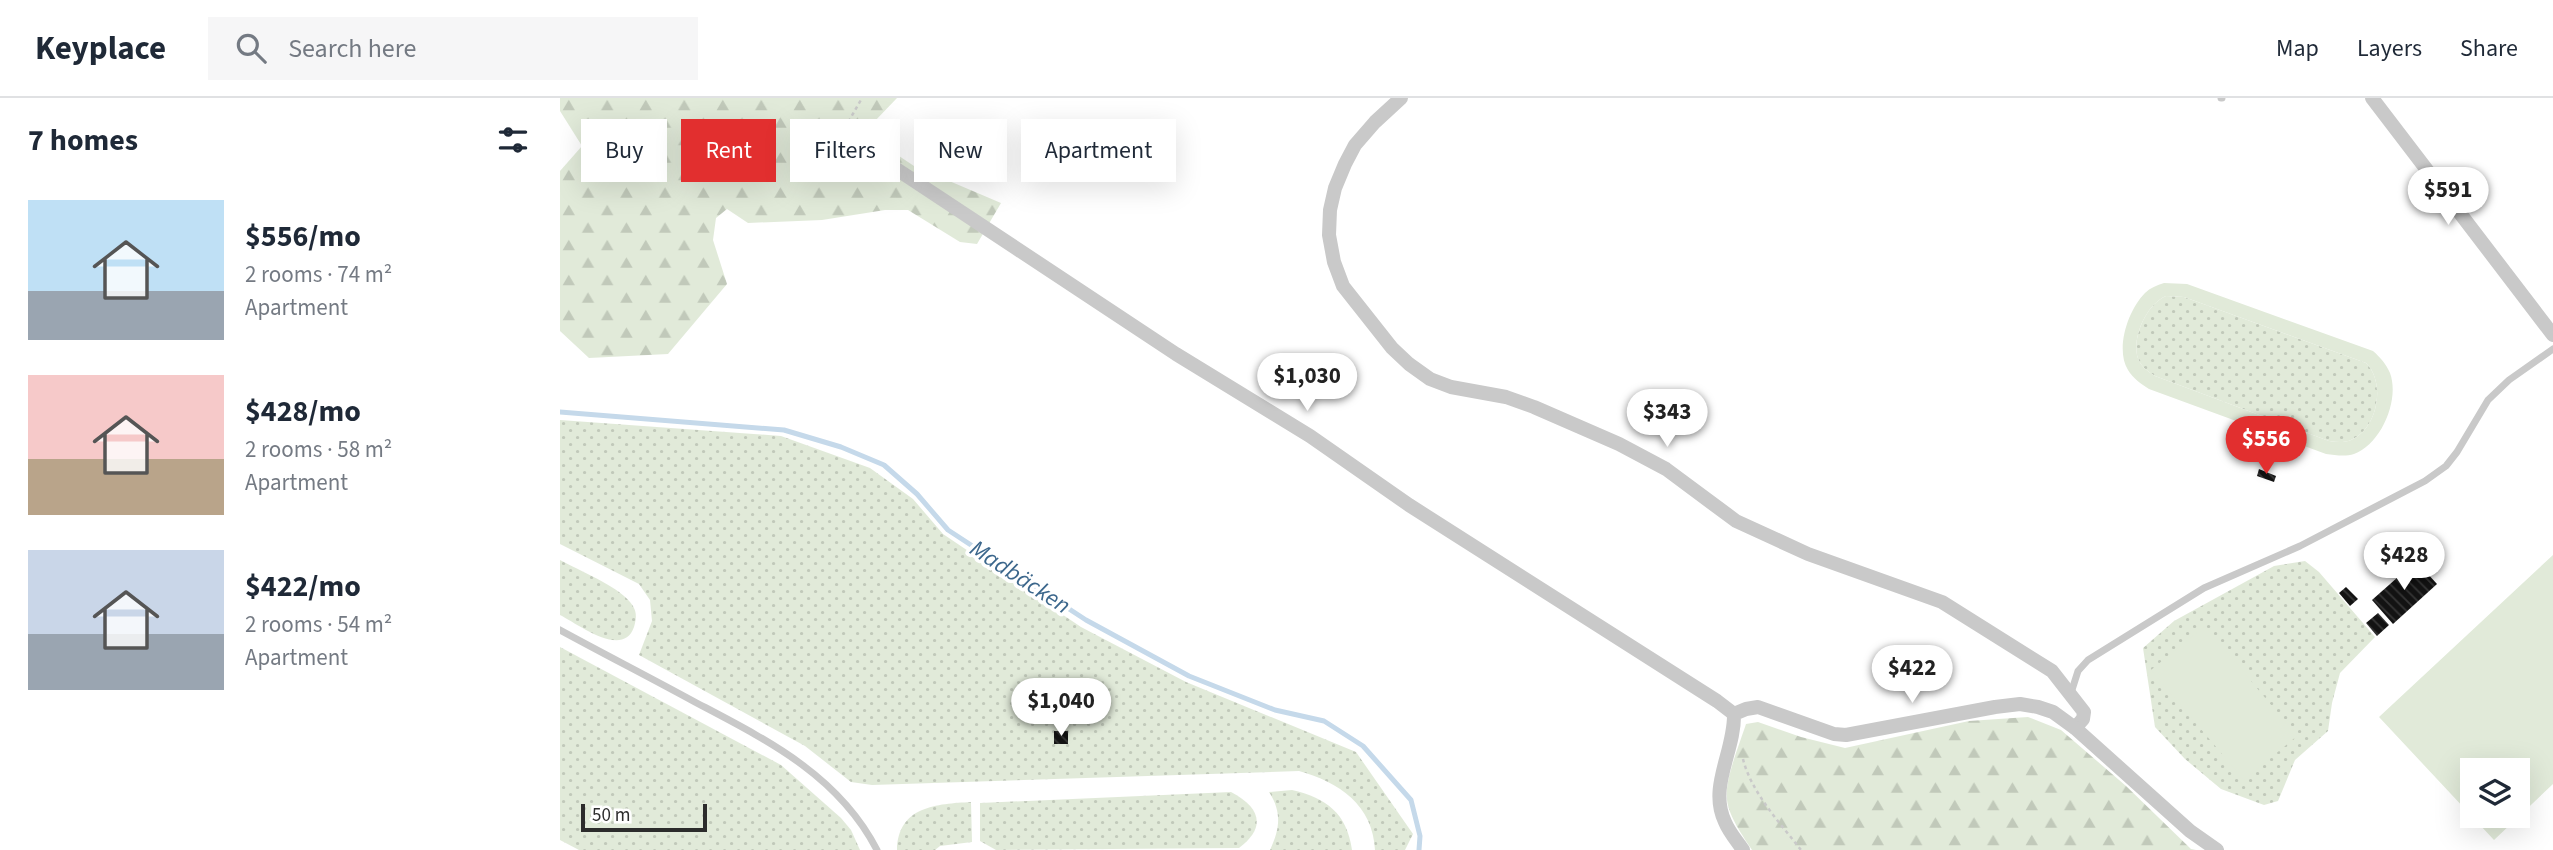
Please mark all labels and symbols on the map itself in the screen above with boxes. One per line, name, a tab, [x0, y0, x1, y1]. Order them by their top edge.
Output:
pin: $591	[2407, 167, 2489, 227]
pin: $1,030	[1250, 354, 1364, 413]
pin: $343	[1626, 390, 1708, 449]
pin: $556	[2225, 416, 2307, 476]
water label: Madbäcken	[963, 531, 1077, 623]
pin: $428	[2363, 532, 2445, 592]
pin: $422	[1871, 646, 1953, 705]
pin: $1,040	[1004, 678, 1118, 738]
scale bar	[581, 801, 707, 833]

